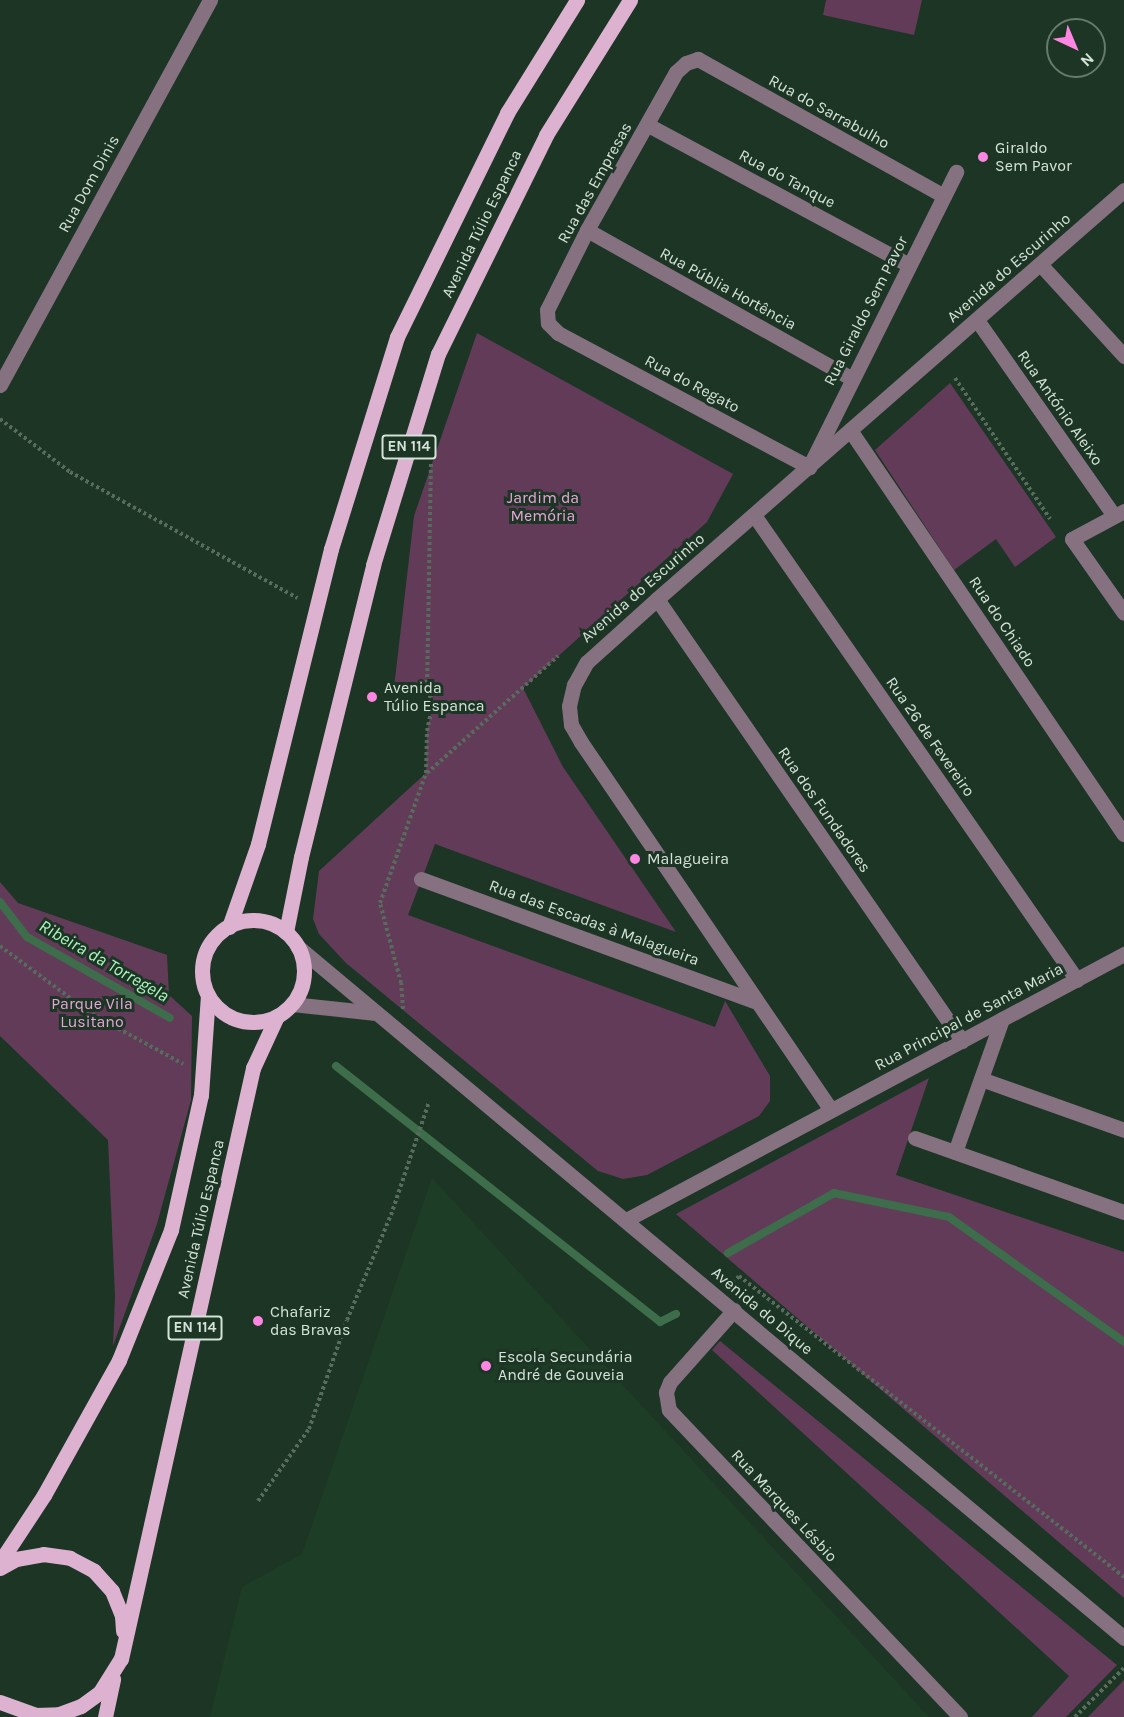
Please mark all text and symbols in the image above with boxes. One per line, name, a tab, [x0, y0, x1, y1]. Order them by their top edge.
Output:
north arrow	[1046, 18, 1106, 78]
text: N	[1077, 49, 1098, 71]
street label: Rua do Sarrabulho	[765, 71, 893, 153]
street label: Rua das Empresas	[554, 119, 636, 247]
street label: Rua Dom Dinis	[54, 132, 124, 236]
place label: Giraldo Sem Pavor	[995, 138, 1072, 176]
street label: Rua do Tanque	[735, 146, 839, 212]
street label: Avenida Túlio Espanca	[438, 147, 526, 301]
marker: Giraldo Sem Pavor	[976, 150, 990, 164]
street label: Avenida do Escurinho	[943, 209, 1075, 327]
street label: Rua Giraldo Sem Pavor	[820, 233, 912, 389]
street label: Rua Públia Hortência	[656, 244, 800, 334]
street label: Rua António Aleixo	[1013, 347, 1107, 469]
street label: Rua do Regato	[641, 351, 743, 417]
road number: EN 114	[380, 435, 438, 459]
park label: Jardim da Memória	[507, 488, 579, 526]
street label: Avenida do Escurinho	[577, 529, 709, 647]
street label: Rua do Chiado	[965, 573, 1039, 671]
street label: Rua 26 de Fevereiro	[882, 674, 978, 800]
place label: Avenida Túlio Espanca	[384, 678, 485, 716]
marker: Avenida Túlio Espanca	[365, 690, 379, 704]
street label: Rua dos Fundadores	[773, 744, 875, 876]
place label: Malagueira	[647, 849, 729, 869]
marker: Malagueira	[628, 852, 642, 866]
street label: Rua das Escadas à Malagueira	[486, 876, 702, 970]
water label: Ribeira da Torregela	[35, 915, 173, 1007]
street label: Rua Principal de Santa Maria	[872, 959, 1066, 1075]
park label: Parque Vila Lusitano	[51, 994, 133, 1032]
street label: Avenida Túlio Espanca	[173, 1138, 229, 1300]
street label: Avenida do Dique	[707, 1263, 817, 1359]
place label: Chafariz das Bravas	[270, 1302, 350, 1340]
marker: Chafariz das Bravas	[251, 1314, 265, 1328]
road number: EN 114	[166, 1316, 224, 1340]
place label: Escola Secundária André de Gouveia	[498, 1347, 633, 1385]
marker: Escola Secundária André de Gouveia	[479, 1359, 493, 1373]
street label: Rua Marques Lésbio	[727, 1446, 841, 1566]

